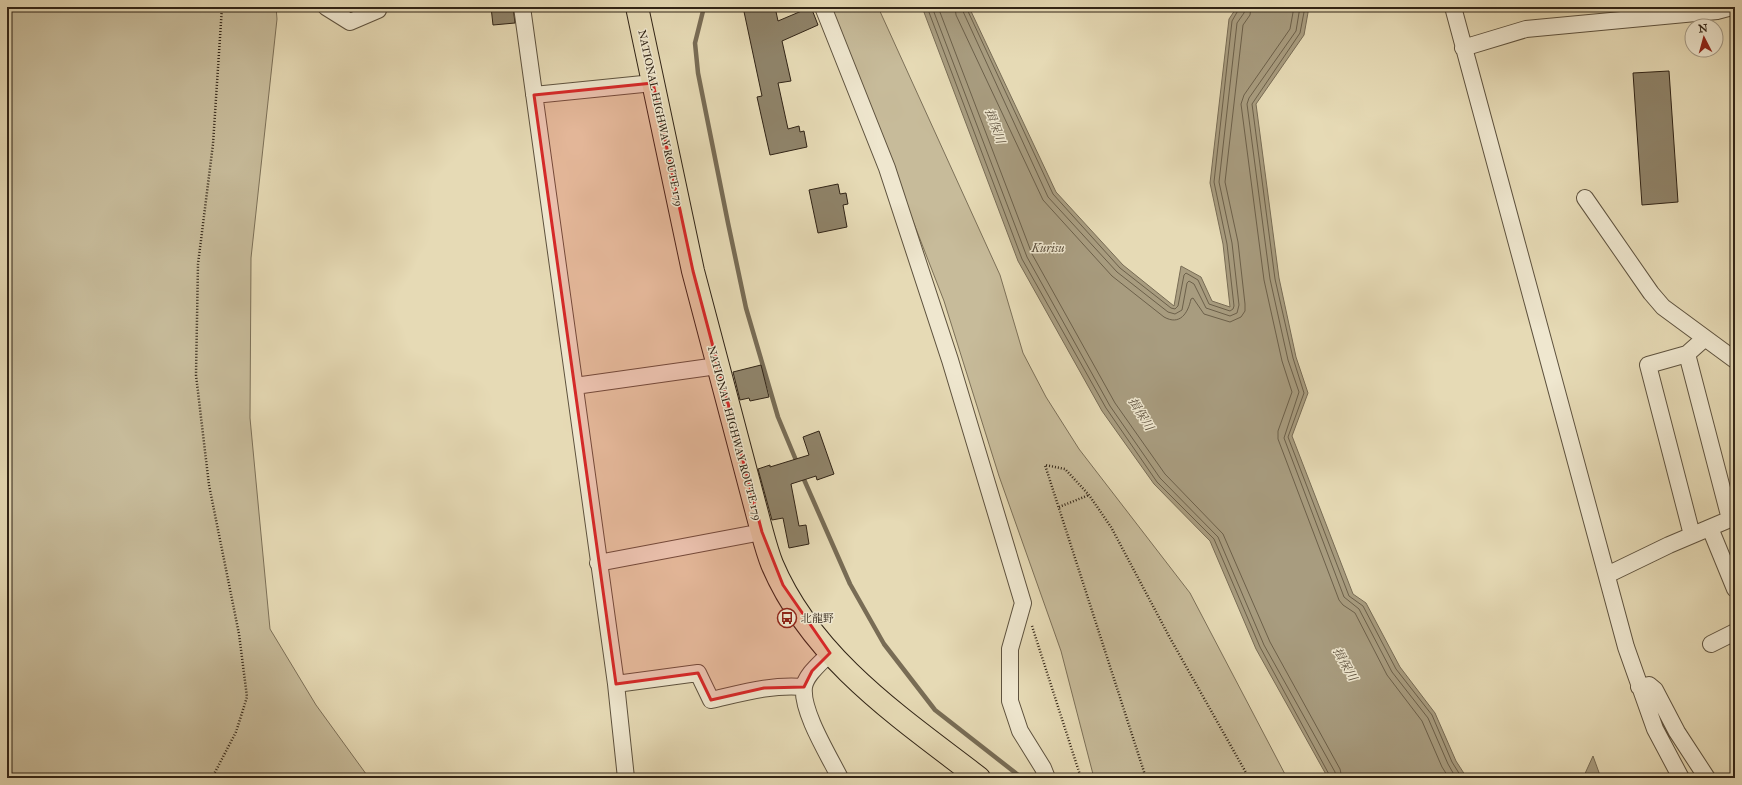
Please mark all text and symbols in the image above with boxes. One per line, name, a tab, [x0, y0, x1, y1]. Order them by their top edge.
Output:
north arrow	[1684, 18, 1724, 58]
text: N	[1698, 22, 1709, 36]
street label: NATIONAL HIGHWAY ROUTE 179	[635, 29, 686, 208]
water label: 揖保川	[982, 107, 1008, 147]
water label: Kurisu	[1030, 241, 1065, 255]
street label: NATIONAL HIGHWAY ROUTE 179	[705, 344, 764, 522]
water label: 揖保川	[1126, 395, 1158, 435]
bus stop icon: 北龍野	[776, 607, 798, 629]
place label: 北龍野	[801, 612, 834, 625]
water label: 揖保川	[1330, 645, 1361, 685]

